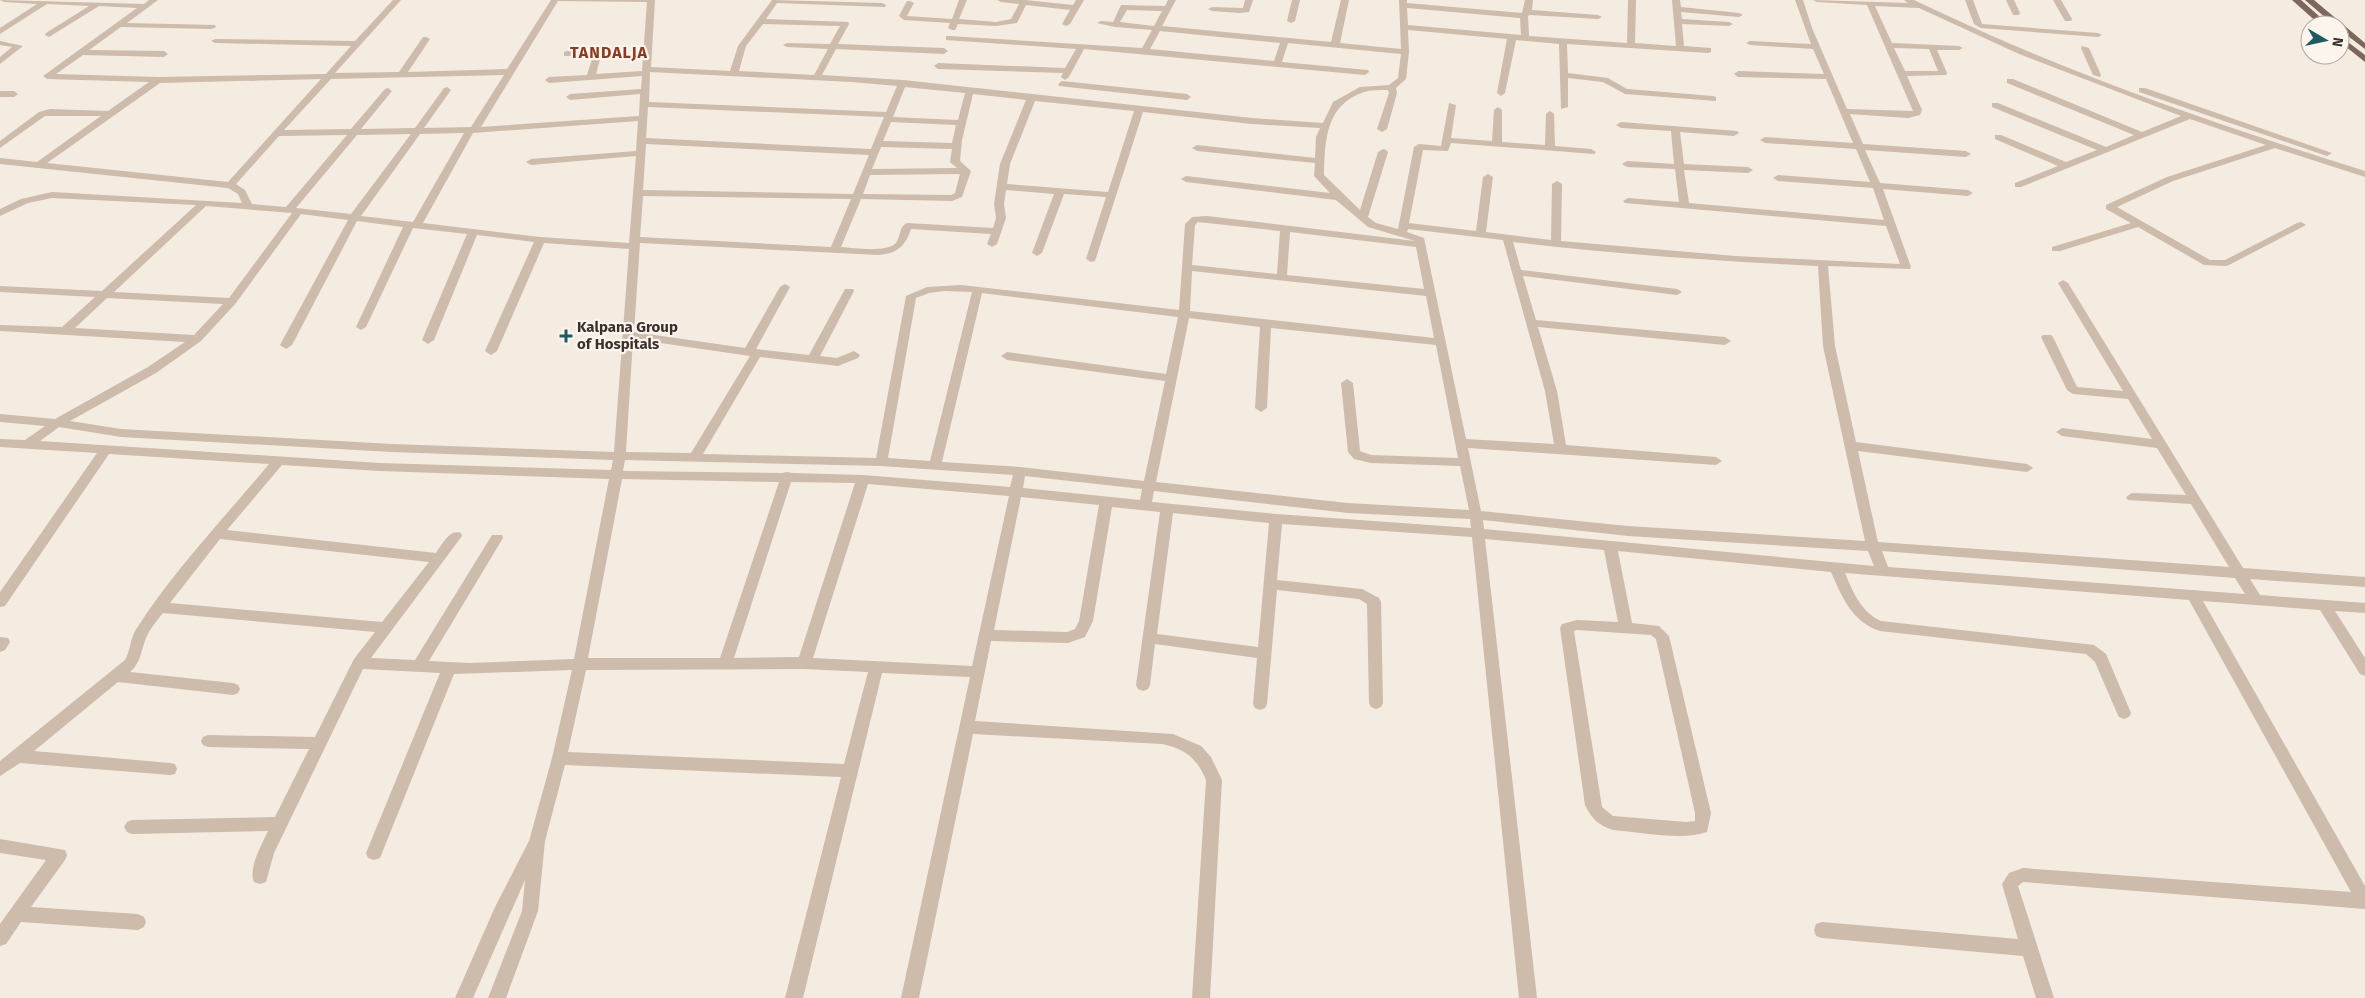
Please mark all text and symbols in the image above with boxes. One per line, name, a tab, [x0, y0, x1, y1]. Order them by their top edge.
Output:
north arrow	[2300, 15, 2350, 65]
text: N	[2328, 36, 2346, 48]
district label: TANDALJA	[570, 43, 648, 62]
place label: Kalpana Group of Hospitals	[577, 318, 678, 353]
marker: Kalpana Group of Hospitals	[559, 329, 573, 343]

